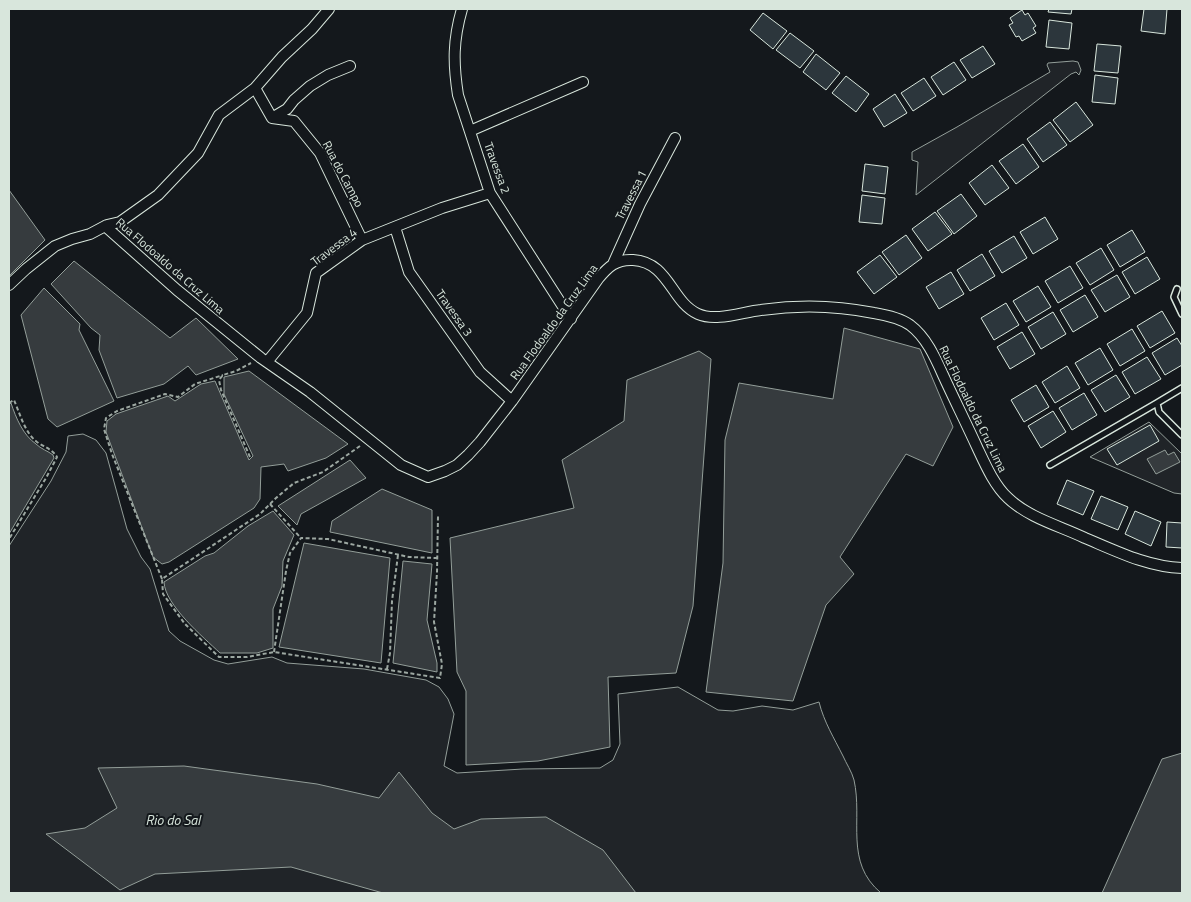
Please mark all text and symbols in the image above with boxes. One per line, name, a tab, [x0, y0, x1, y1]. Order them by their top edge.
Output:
street label: Rua do Campo	[318, 137, 369, 210]
street label: Travessa 2	[479, 139, 516, 196]
street label: Travessa 1	[610, 167, 651, 223]
street label: Rua Flodoaldo da Cruz Lima	[112, 213, 229, 318]
street label: Travessa 4	[307, 223, 361, 270]
street label: Rua Flodoaldo da Cruz Lima	[505, 260, 602, 384]
street label: Travessa 3	[431, 285, 478, 340]
street label: Rua Flodoaldo da Cruz Lima	[934, 342, 1012, 475]
water label: Rio do Sal	[146, 809, 202, 830]

